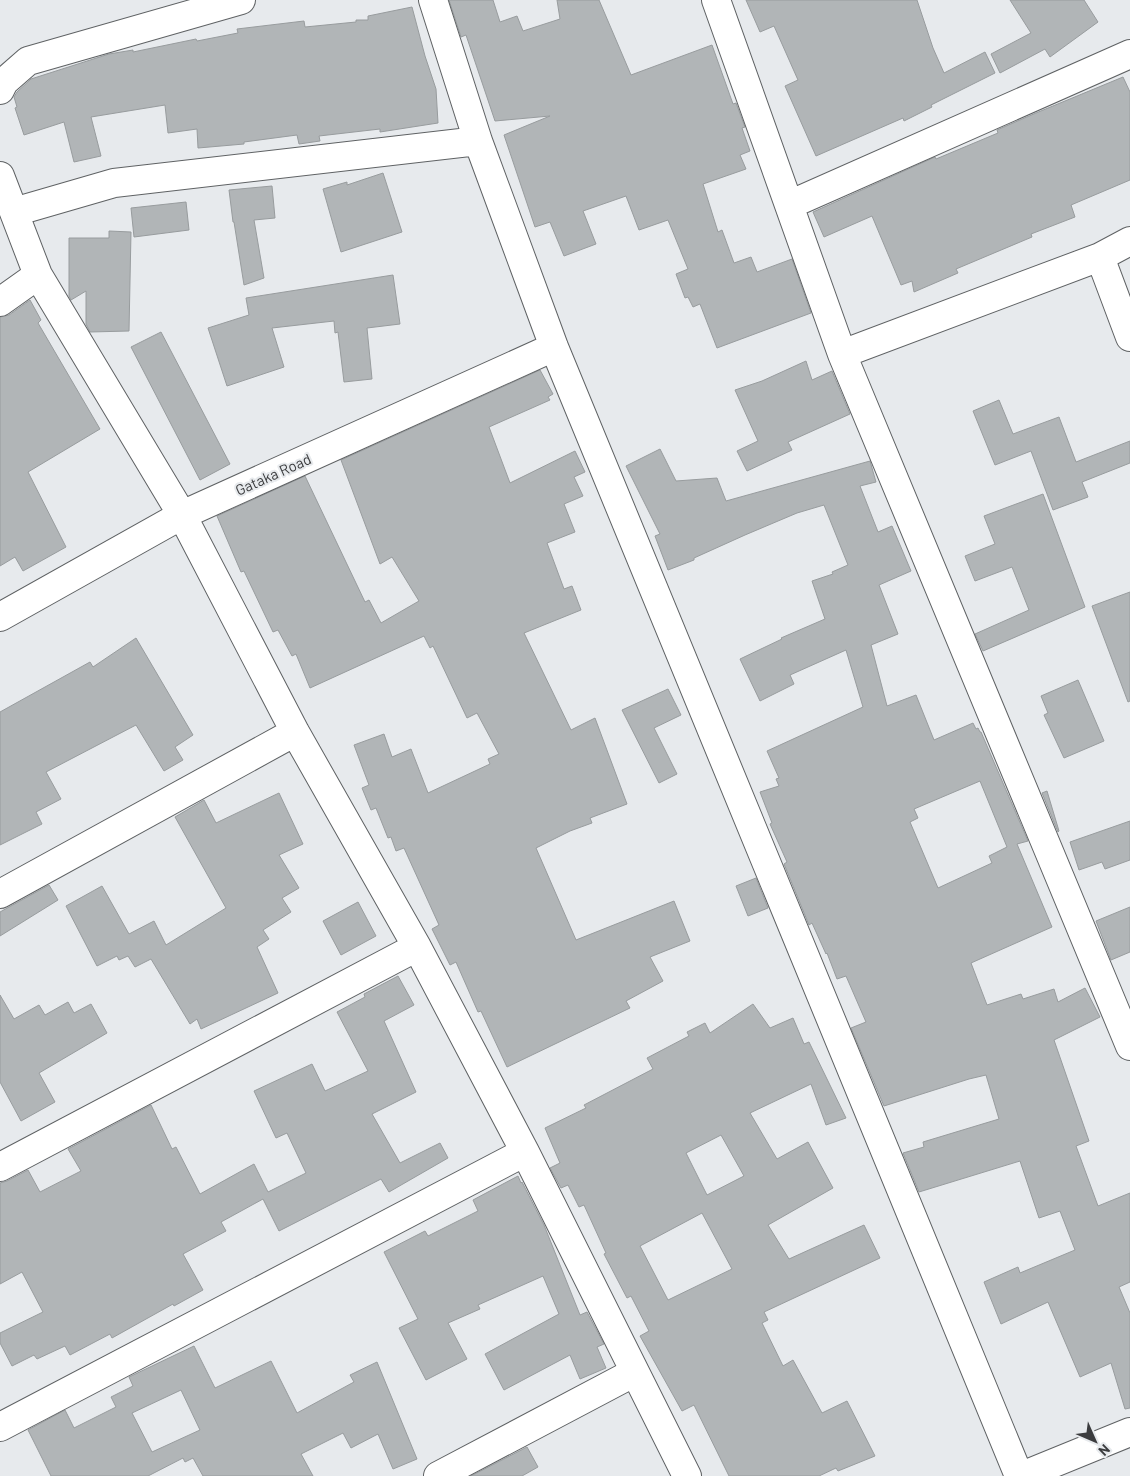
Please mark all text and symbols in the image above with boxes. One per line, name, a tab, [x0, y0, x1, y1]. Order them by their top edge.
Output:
street label: Gataka Road	[232, 449, 314, 499]
north arrow	[1070, 1416, 1120, 1466]
text: N	[1095, 1441, 1114, 1460]

